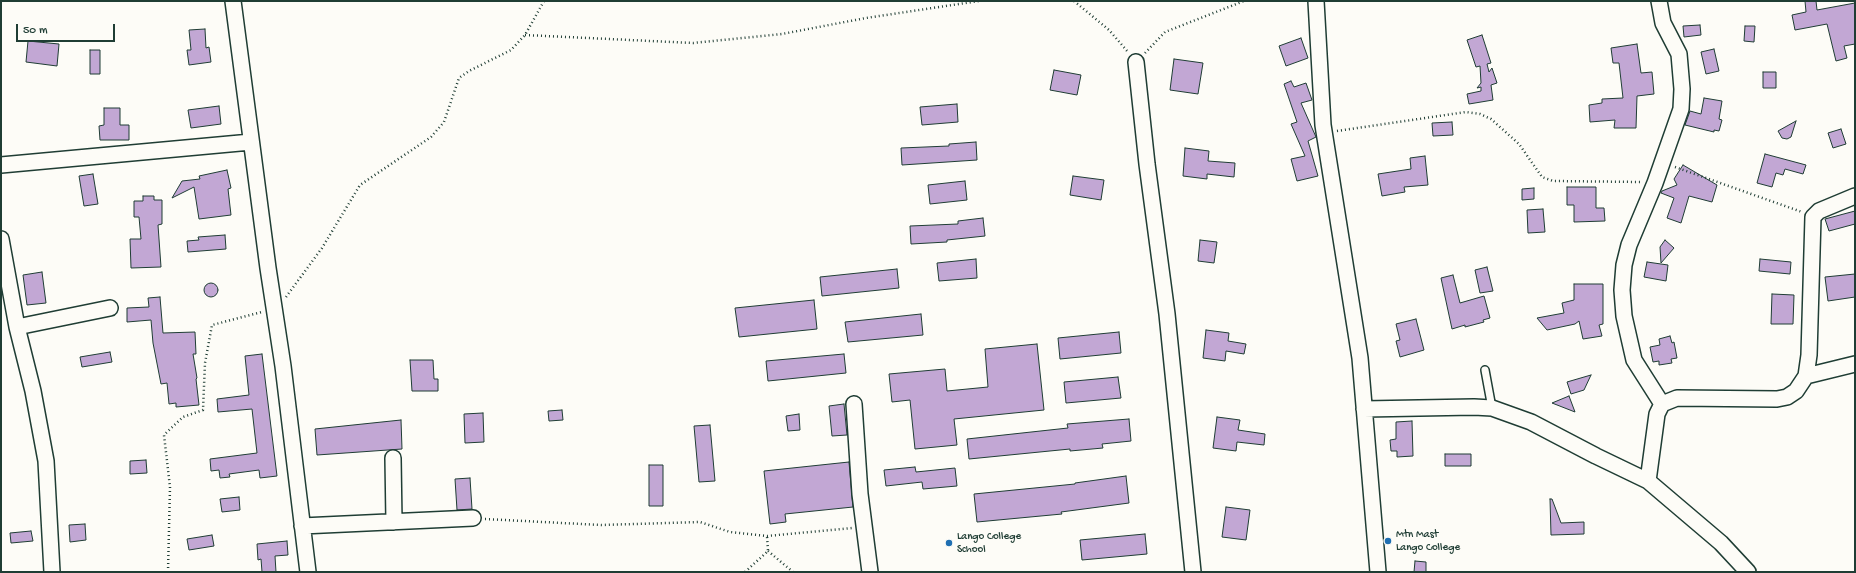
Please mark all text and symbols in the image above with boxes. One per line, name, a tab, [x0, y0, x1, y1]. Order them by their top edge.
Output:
scale bar	[18, 16, 117, 42]
text: 50 m	[23, 24, 48, 38]
place label: Mtn Mast Lango College	[1396, 528, 1460, 554]
place label: Lango College School	[957, 530, 1021, 556]
marker: Mtn Mast Lango College	[1383, 536, 1393, 546]
marker: Lango College School	[944, 538, 954, 548]

